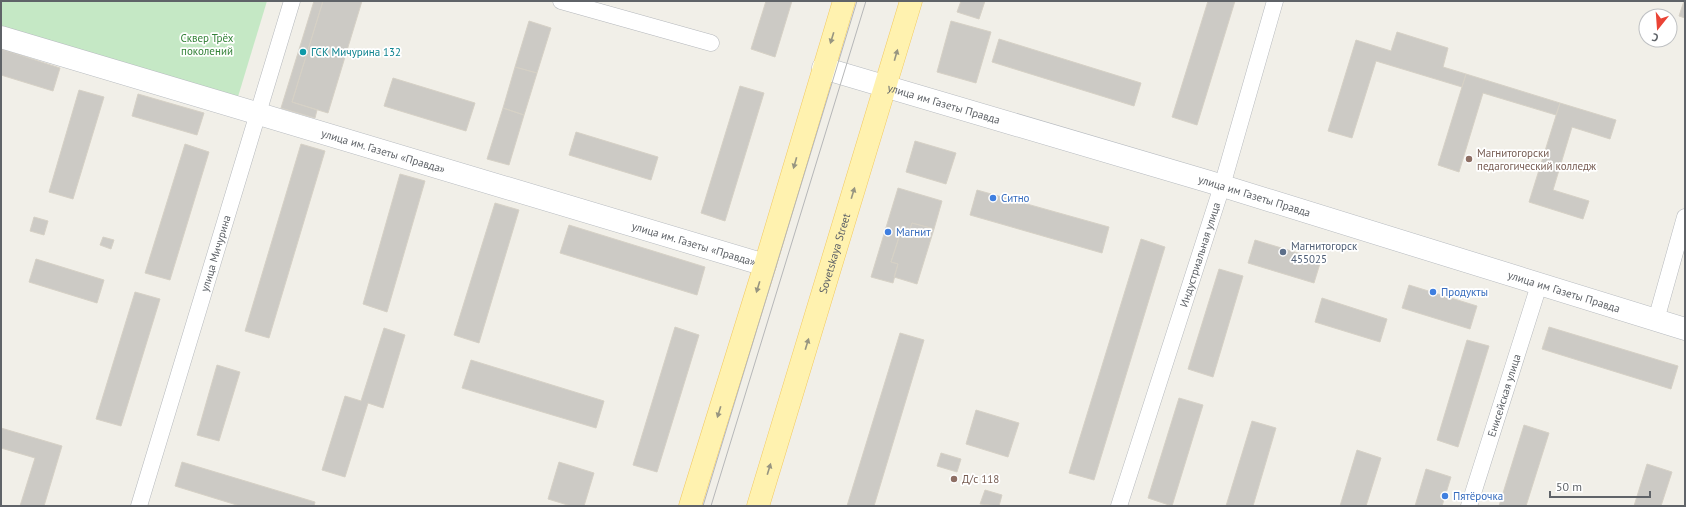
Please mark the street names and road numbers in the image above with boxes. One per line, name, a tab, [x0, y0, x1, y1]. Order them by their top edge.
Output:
street label: улица им Газеты Правда	[886, 80, 1002, 127]
street label: улица им. Газеты «Правда»	[320, 126, 447, 176]
street label: улица им Газеты Правда	[1197, 172, 1312, 220]
street label: Индустриальная улица	[1176, 200, 1223, 309]
street label: Sovetskaya Street	[816, 211, 853, 295]
street label: улица Мичурина	[197, 213, 234, 293]
street label: улица им. Газеты «Правда»	[630, 219, 758, 269]
street label: улица им Газеты Правда	[1506, 268, 1622, 316]
street label: Енисейская улица	[1484, 352, 1524, 439]

